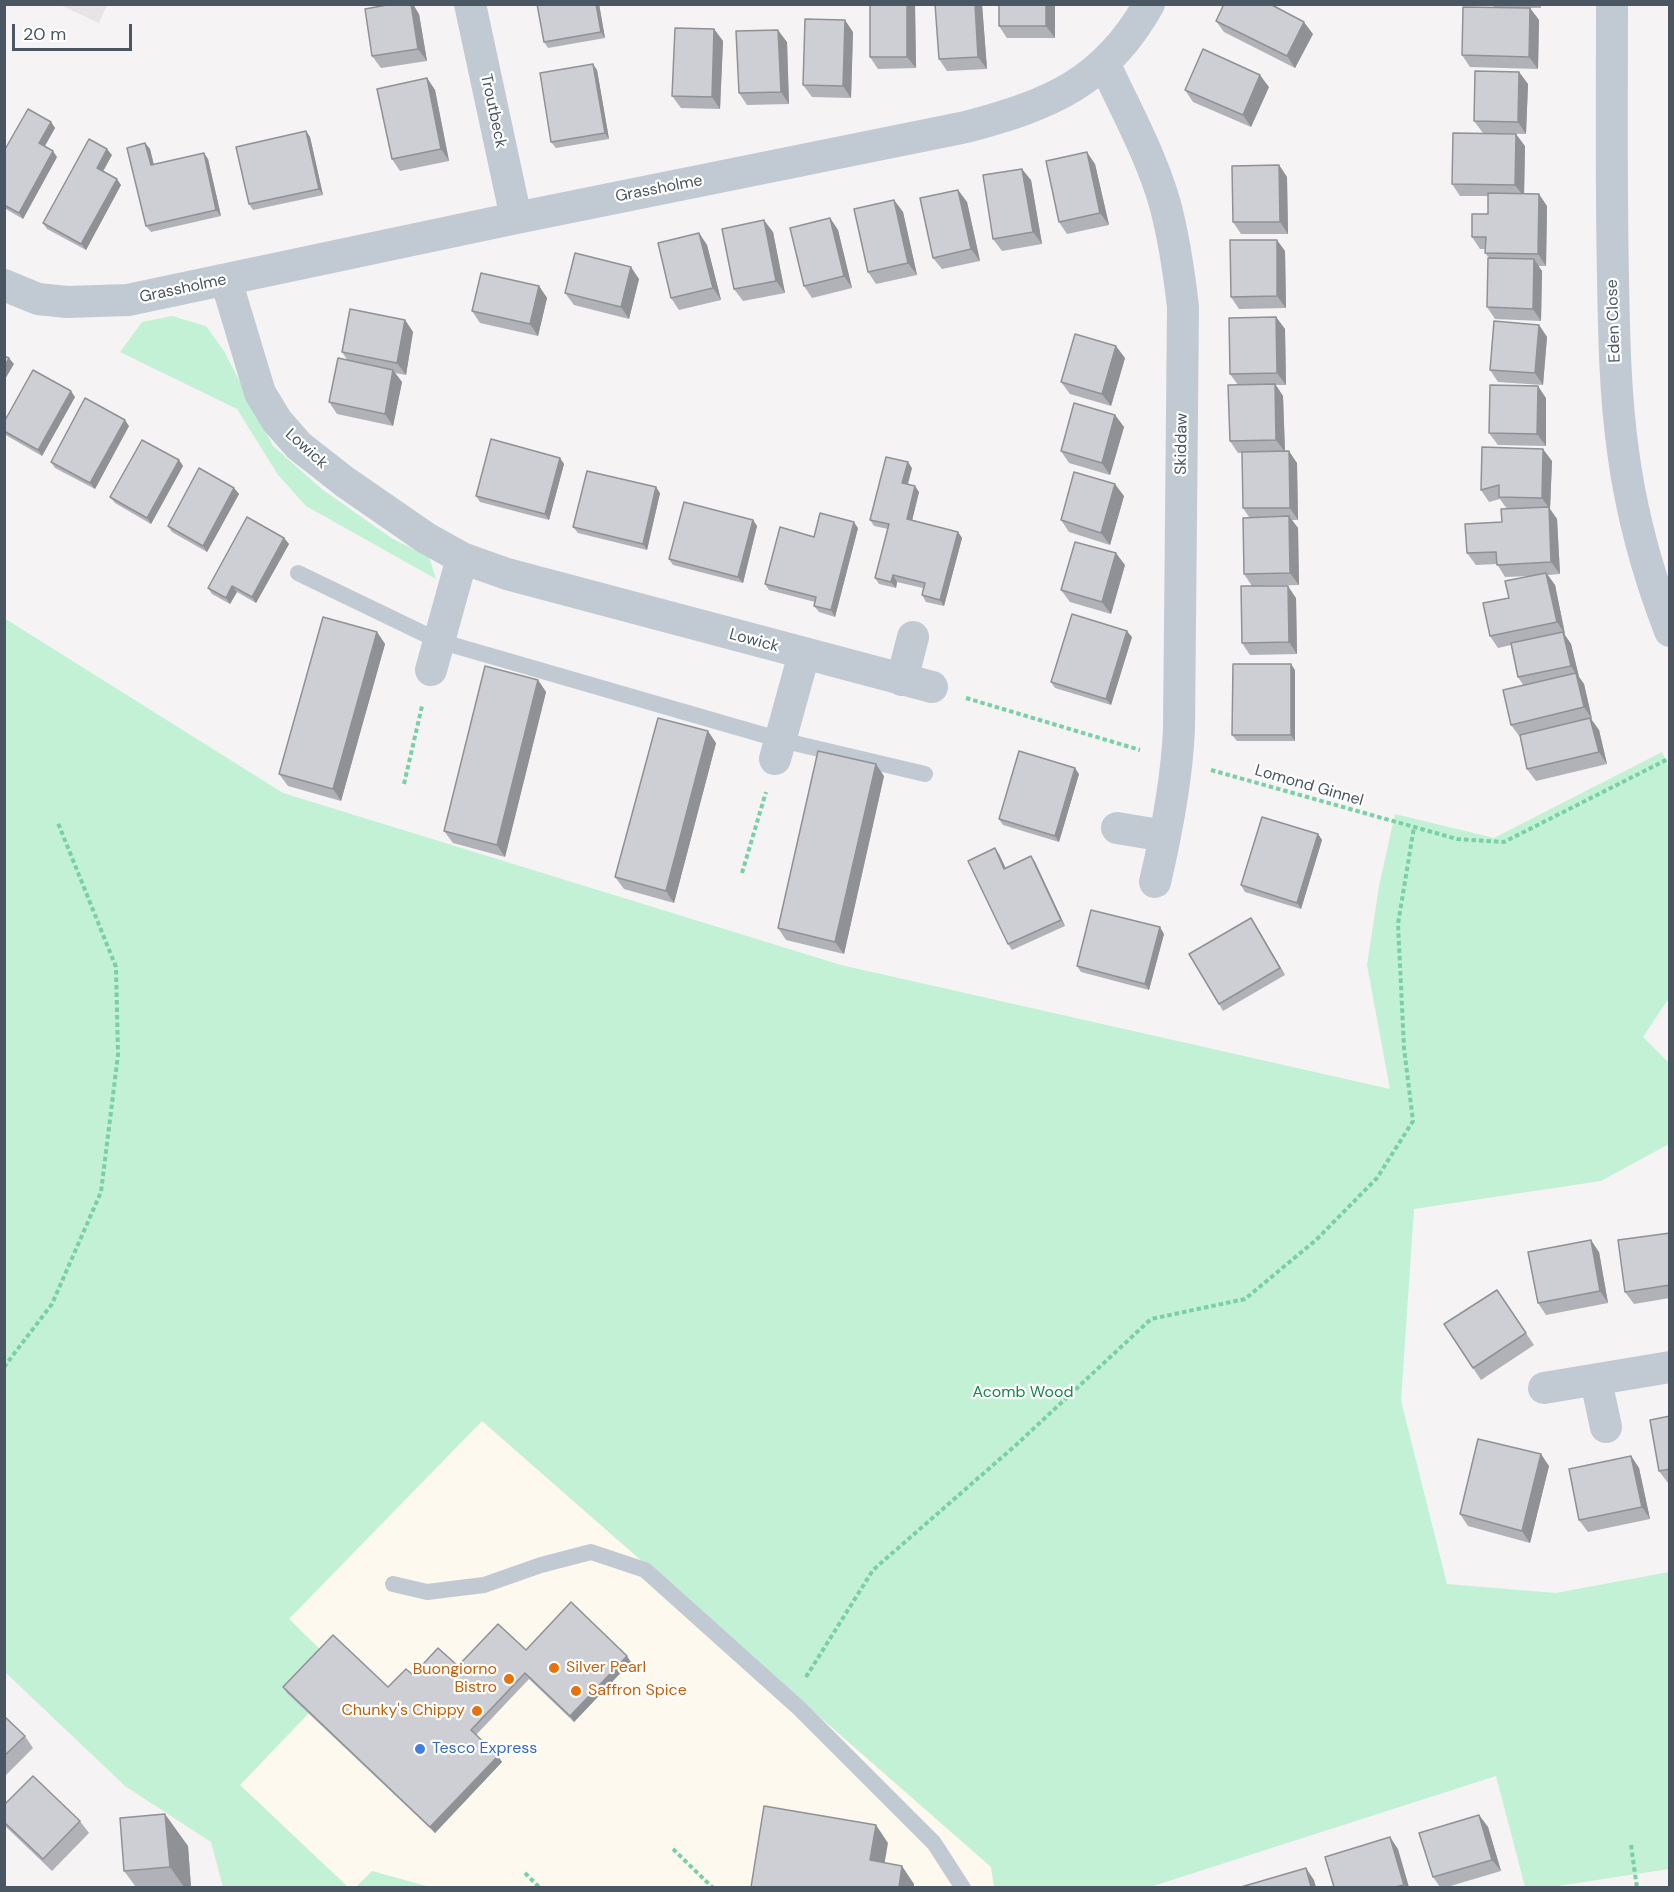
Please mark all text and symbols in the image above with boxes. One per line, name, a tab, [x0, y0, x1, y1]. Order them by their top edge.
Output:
scale bar	[15, 12, 135, 50]
text: 20 m	[23, 22, 66, 46]
street label: Troutbeck	[476, 72, 510, 150]
street label: Grassholme	[614, 171, 704, 207]
street label: Grassholme	[138, 270, 228, 308]
street label: Eden Close	[1603, 279, 1625, 363]
street label: Skiddaw	[1172, 413, 1192, 475]
street label: Lowick	[281, 425, 331, 473]
street label: Lowick	[727, 625, 781, 657]
street label: Lomond Ginnel	[1253, 761, 1365, 811]
park label: Acomb Wood	[972, 1383, 1074, 1403]
place label: Silver Pearl	[566, 1658, 646, 1678]
place label: Buongiorno Bistro	[413, 1660, 497, 1698]
marker: Silver Pearl	[547, 1661, 561, 1675]
marker: Buongiorno Bistro	[502, 1672, 516, 1686]
place label: Saffron Spice	[588, 1681, 687, 1701]
marker: Saffron Spice	[569, 1684, 583, 1698]
place label: Chunky's Chippy	[341, 1701, 465, 1721]
marker: Chunky's Chippy	[470, 1704, 484, 1718]
place label: Tesco Express	[432, 1739, 537, 1759]
marker: Tesco Express	[413, 1742, 427, 1756]

